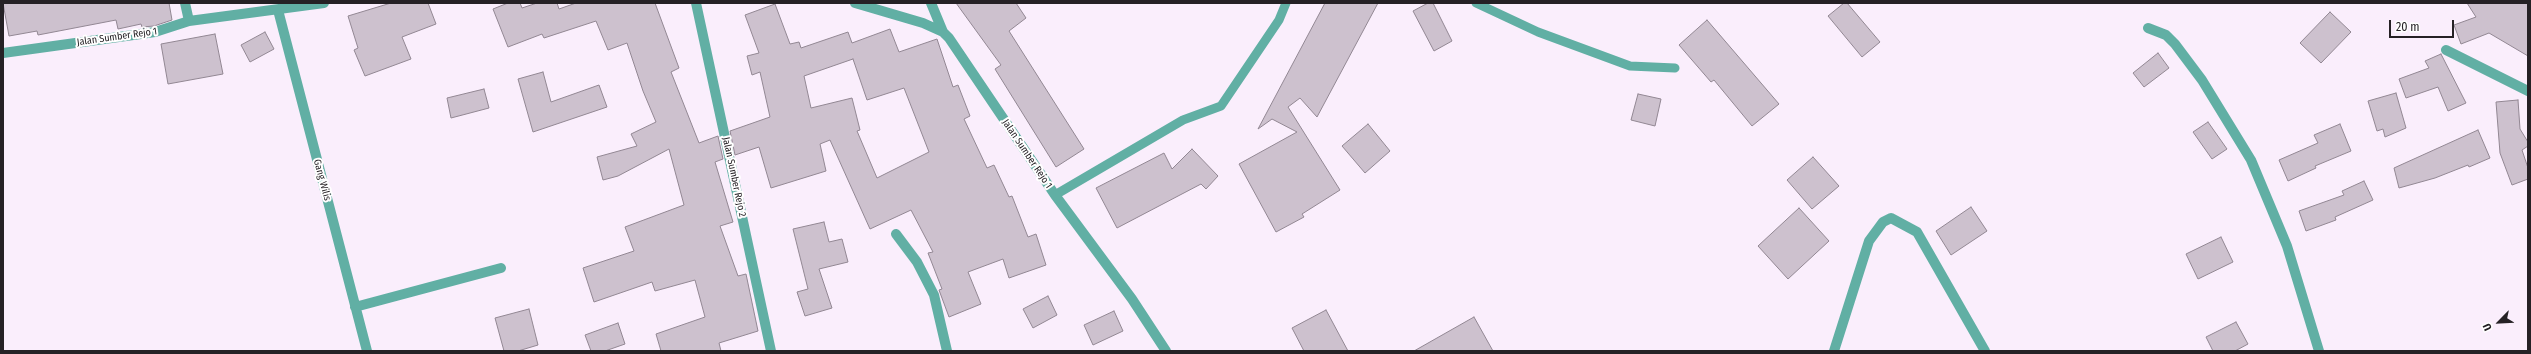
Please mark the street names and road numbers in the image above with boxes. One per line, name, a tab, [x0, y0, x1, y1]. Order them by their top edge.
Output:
street label: Jalan Sumber Rejo 1	[76, 25, 158, 49]
street label: Jalan Sumber Rejo 1	[999, 117, 1055, 191]
street label: Jalan Sumber Rejo 2	[720, 136, 748, 218]
street label: Gang Wilis	[311, 158, 333, 202]

